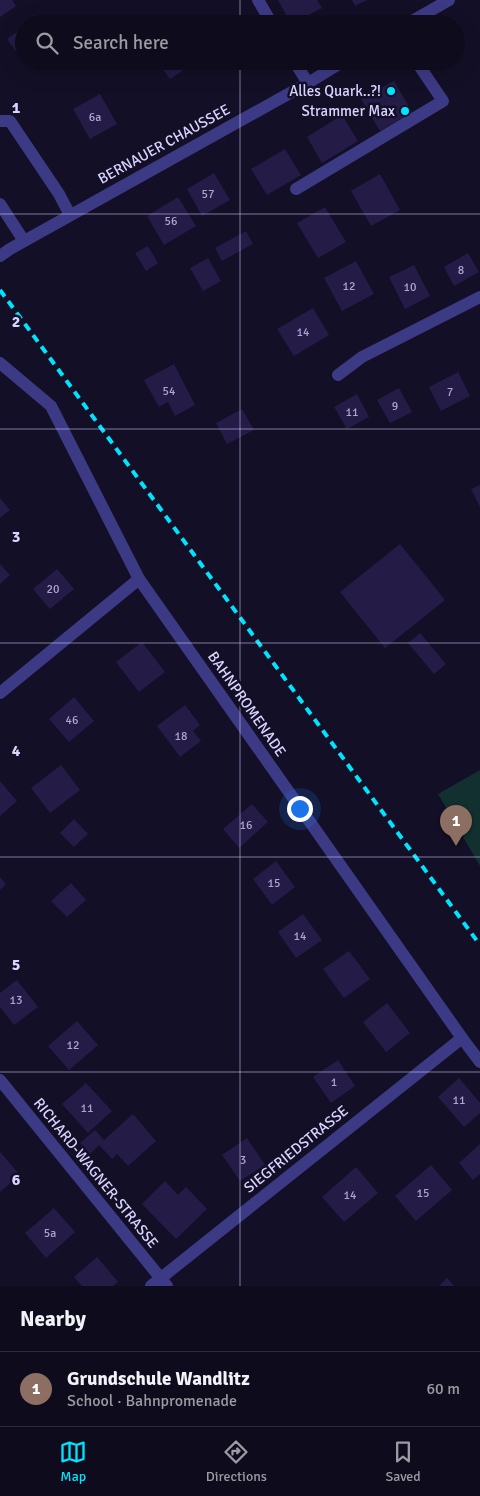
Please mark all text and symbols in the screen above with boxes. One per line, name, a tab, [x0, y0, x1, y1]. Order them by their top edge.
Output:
search box	[15, 15, 465, 70]
icon: search	[33, 29, 61, 57]
text: Search here	[73, 31, 169, 55]
place label: Alles Quark..?!	[289, 82, 381, 100]
marker: Alles Quark..?!	[385, 85, 397, 97]
text: 1	[12, 98, 21, 118]
street label: BERNAUER CHAUSSEE	[95, 100, 233, 188]
place label: Strammer Max	[302, 102, 395, 120]
marker: Strammer Max	[399, 105, 411, 117]
house number: 6a	[89, 110, 101, 125]
house number: 57	[202, 187, 214, 202]
house number: 56	[165, 214, 177, 229]
house number: 8	[458, 263, 464, 278]
house number: 12	[343, 279, 355, 294]
house number: 10	[404, 280, 416, 295]
text: 2	[12, 312, 20, 332]
house number: 14	[297, 325, 310, 340]
house number: 54	[163, 384, 176, 399]
house number: 7	[447, 385, 453, 400]
house number: 9	[392, 399, 398, 414]
house number: 11	[346, 405, 358, 420]
text: 3	[12, 527, 20, 547]
house number: 20	[47, 582, 59, 597]
street label: BAHNPROMENADE	[204, 648, 290, 760]
house number: 46	[66, 713, 78, 728]
house number: 18	[175, 729, 187, 744]
text: 4	[12, 741, 21, 761]
your location	[287, 796, 313, 822]
pin: 1	[440, 805, 472, 846]
house number: 16	[240, 818, 252, 833]
house number: 15	[268, 876, 280, 891]
house number: 14	[294, 929, 307, 944]
text: 5	[12, 955, 20, 975]
house number: 13	[10, 993, 22, 1008]
house number: 12	[67, 1038, 79, 1053]
house number: 1	[331, 1075, 337, 1090]
house number: 11	[453, 1093, 465, 1108]
street label: RICHARD-WAGNER-STRASSE	[30, 1094, 162, 1252]
house number: 11	[81, 1101, 93, 1116]
street label: SIEGFRIEDSTRASSE	[240, 1101, 352, 1197]
house number: 3	[240, 1153, 246, 1168]
text: 6	[12, 1170, 21, 1190]
house number: 15	[417, 1186, 429, 1201]
house number: 14	[344, 1188, 357, 1203]
house number: 5a	[44, 1226, 56, 1241]
text: Nearby	[20, 1306, 86, 1332]
text: Grundschule Wandlitz	[67, 1367, 250, 1391]
text: 1	[32, 1379, 40, 1399]
text: 60 m	[426, 1379, 460, 1399]
text: School · Bahnpromenade	[67, 1391, 237, 1411]
tab: Map	[59, 1438, 87, 1485]
tab: Directions	[206, 1438, 267, 1485]
tab: Saved	[385, 1438, 421, 1485]

